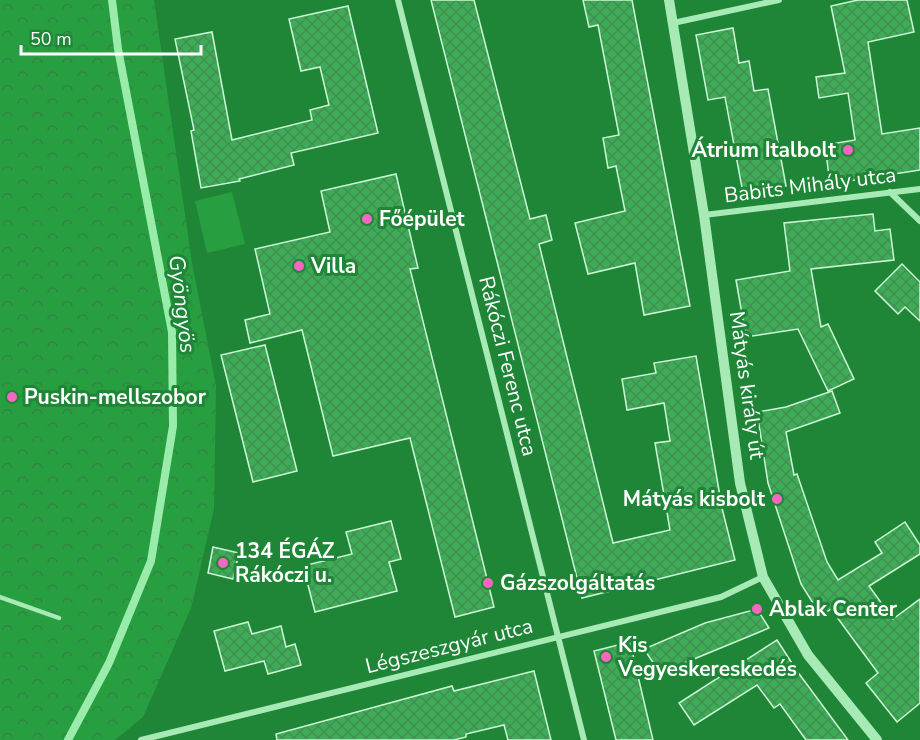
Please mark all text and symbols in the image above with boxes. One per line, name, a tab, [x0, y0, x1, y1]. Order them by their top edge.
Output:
scale bar	[21, 18, 201, 56]
text: 50 m	[30, 27, 72, 51]
place label: Átrium Italbolt	[691, 136, 837, 164]
marker: Átrium Italbolt	[841, 143, 855, 157]
street label: Babits Mihály utca	[722, 161, 898, 209]
place label: Főépület	[379, 205, 466, 233]
marker: Főépület	[360, 212, 374, 226]
place label: Villa	[310, 252, 356, 280]
water label: Gyöngyös	[161, 253, 203, 355]
marker: Villa	[292, 259, 306, 273]
street label: Rákóczi Ferenc utca	[472, 273, 544, 459]
street label: Mátyás király út	[723, 309, 771, 461]
place label: Puskin-mellszobor	[24, 383, 207, 411]
marker: Puskin-mellszobor	[5, 390, 19, 404]
place label: Mátyás kisbolt	[623, 485, 766, 513]
marker: Mátyás kisbolt	[770, 492, 784, 506]
place label: 134 ÉGÁZ Rákóczi u.	[235, 537, 335, 589]
marker: 134 ÉGÁZ Rákóczi u.	[216, 556, 230, 570]
place label: Gázszolgáltatás	[500, 569, 655, 597]
marker: Gázszolgáltatás	[481, 576, 495, 590]
place label: Ablak Center	[769, 595, 898, 623]
marker: Ablak Center	[750, 602, 764, 616]
street label: Légszeszgyár utca	[362, 612, 536, 680]
place label: Kis Vegyeskereskedés	[617, 631, 797, 683]
marker: Kis Vegyeskereskedés	[599, 650, 613, 664]

